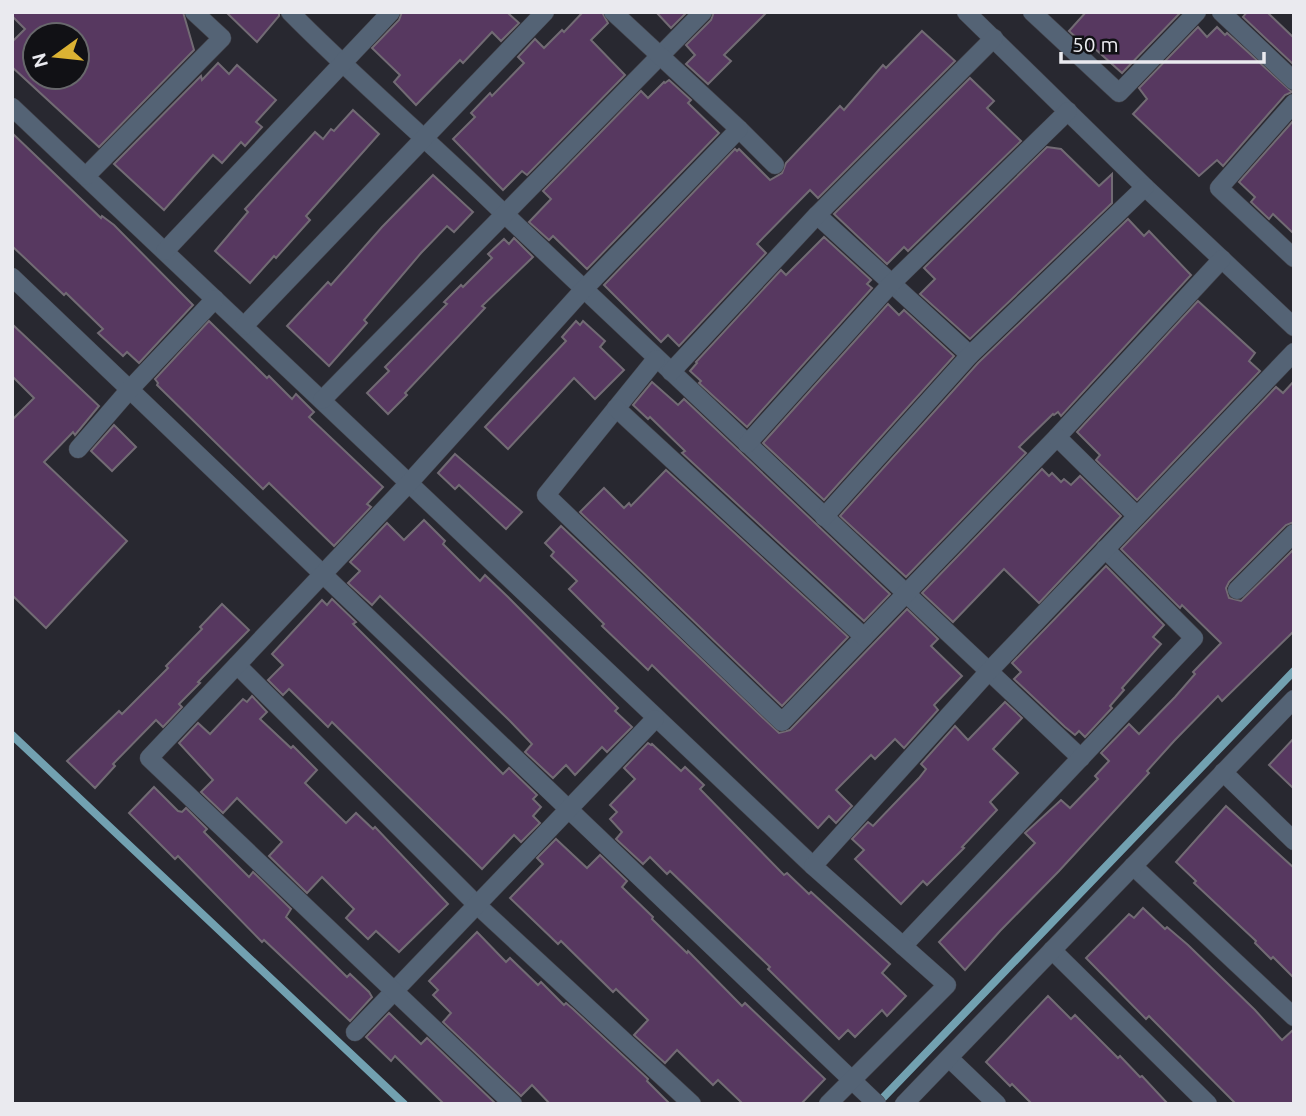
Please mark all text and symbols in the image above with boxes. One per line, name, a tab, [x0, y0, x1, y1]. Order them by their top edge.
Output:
north arrow	[21, 21, 91, 91]
scale bar	[1061, 21, 1264, 65]
text: 50 m	[1072, 32, 1119, 56]
text: N	[27, 51, 52, 70]

